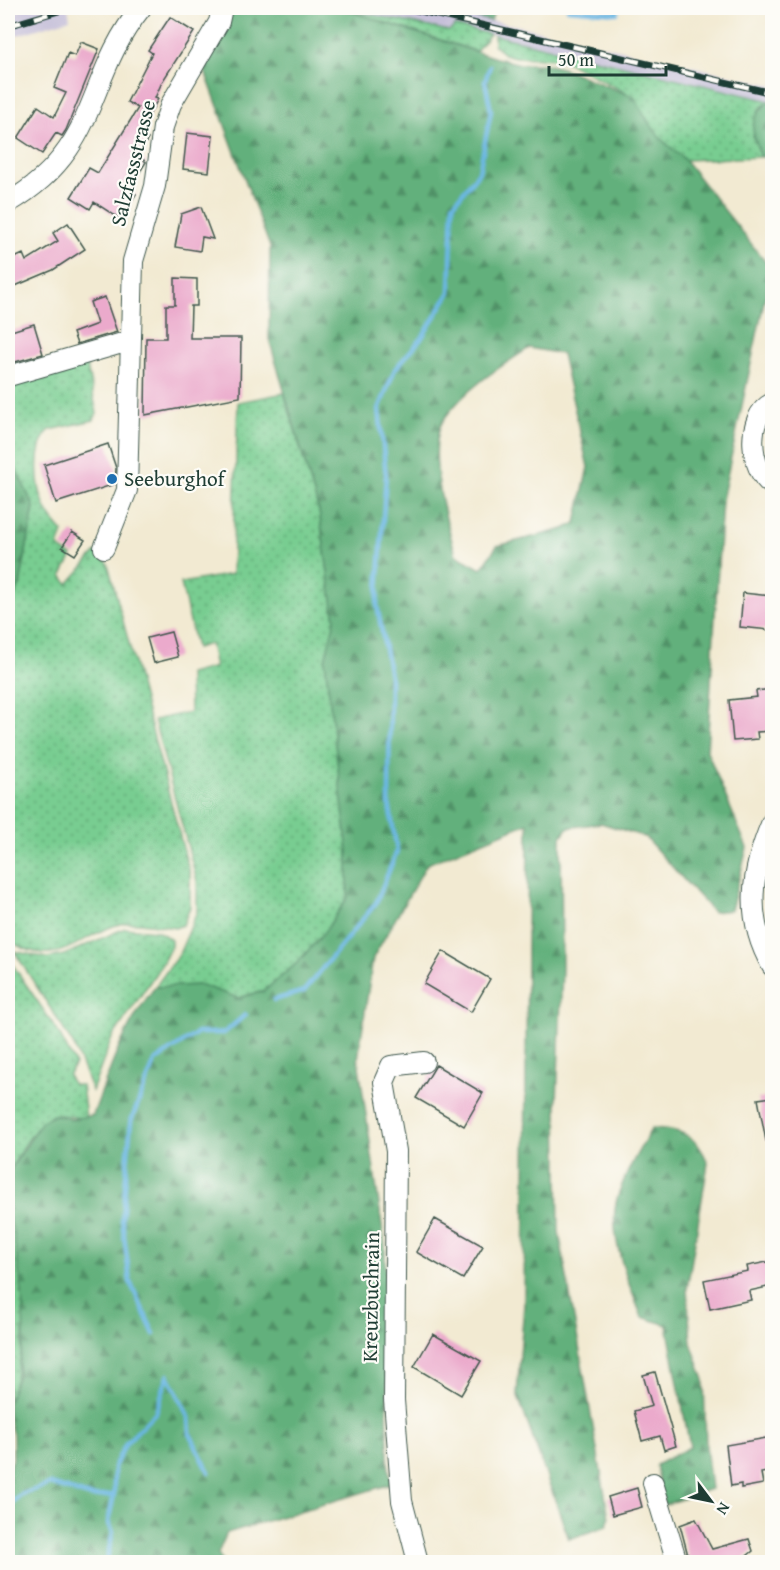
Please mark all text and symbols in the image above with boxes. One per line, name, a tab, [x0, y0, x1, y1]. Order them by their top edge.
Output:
scale bar	[549, 39, 666, 77]
text: 50 m	[558, 46, 594, 73]
street label: Salzfassstrasse	[102, 96, 163, 229]
place label: Seeburghof	[124, 463, 227, 494]
marker: Seeburghof	[105, 472, 119, 486]
street label: Kreuzbuchrain	[354, 1231, 387, 1362]
north arrow	[681, 1471, 741, 1531]
text: N	[711, 1498, 737, 1520]

